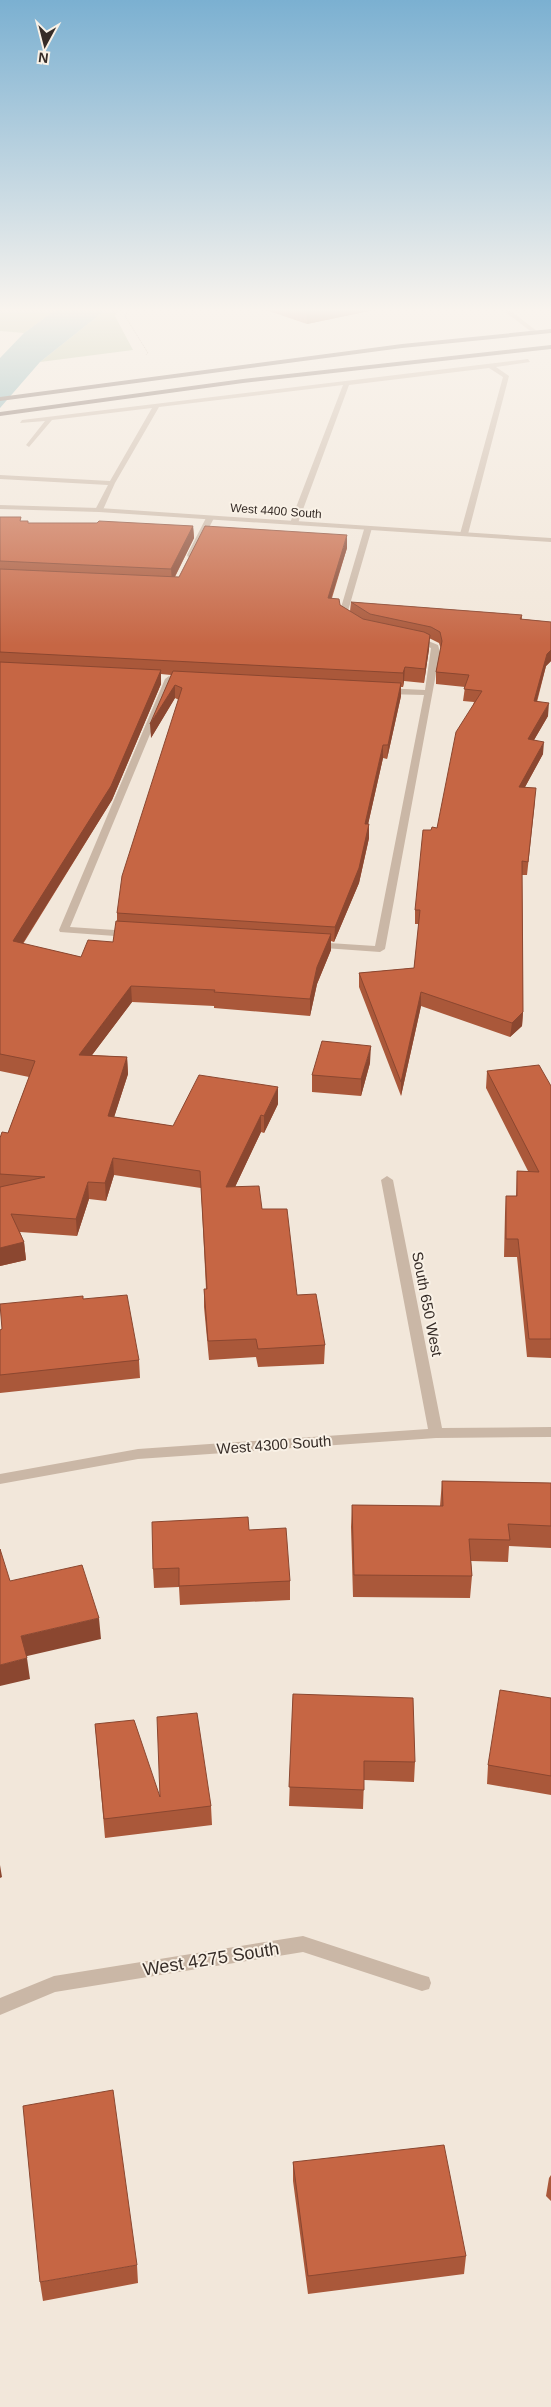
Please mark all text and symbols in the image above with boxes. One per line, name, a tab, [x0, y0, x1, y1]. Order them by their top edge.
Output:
north arrow	[20, 20, 70, 70]
text: N	[37, 49, 49, 66]
street label: West 4400 South	[230, 501, 322, 521]
street label: South 650 West	[409, 1250, 446, 1359]
street label: West 4300 South	[216, 1432, 332, 1457]
street label: West 4275 South	[141, 1938, 281, 1980]

